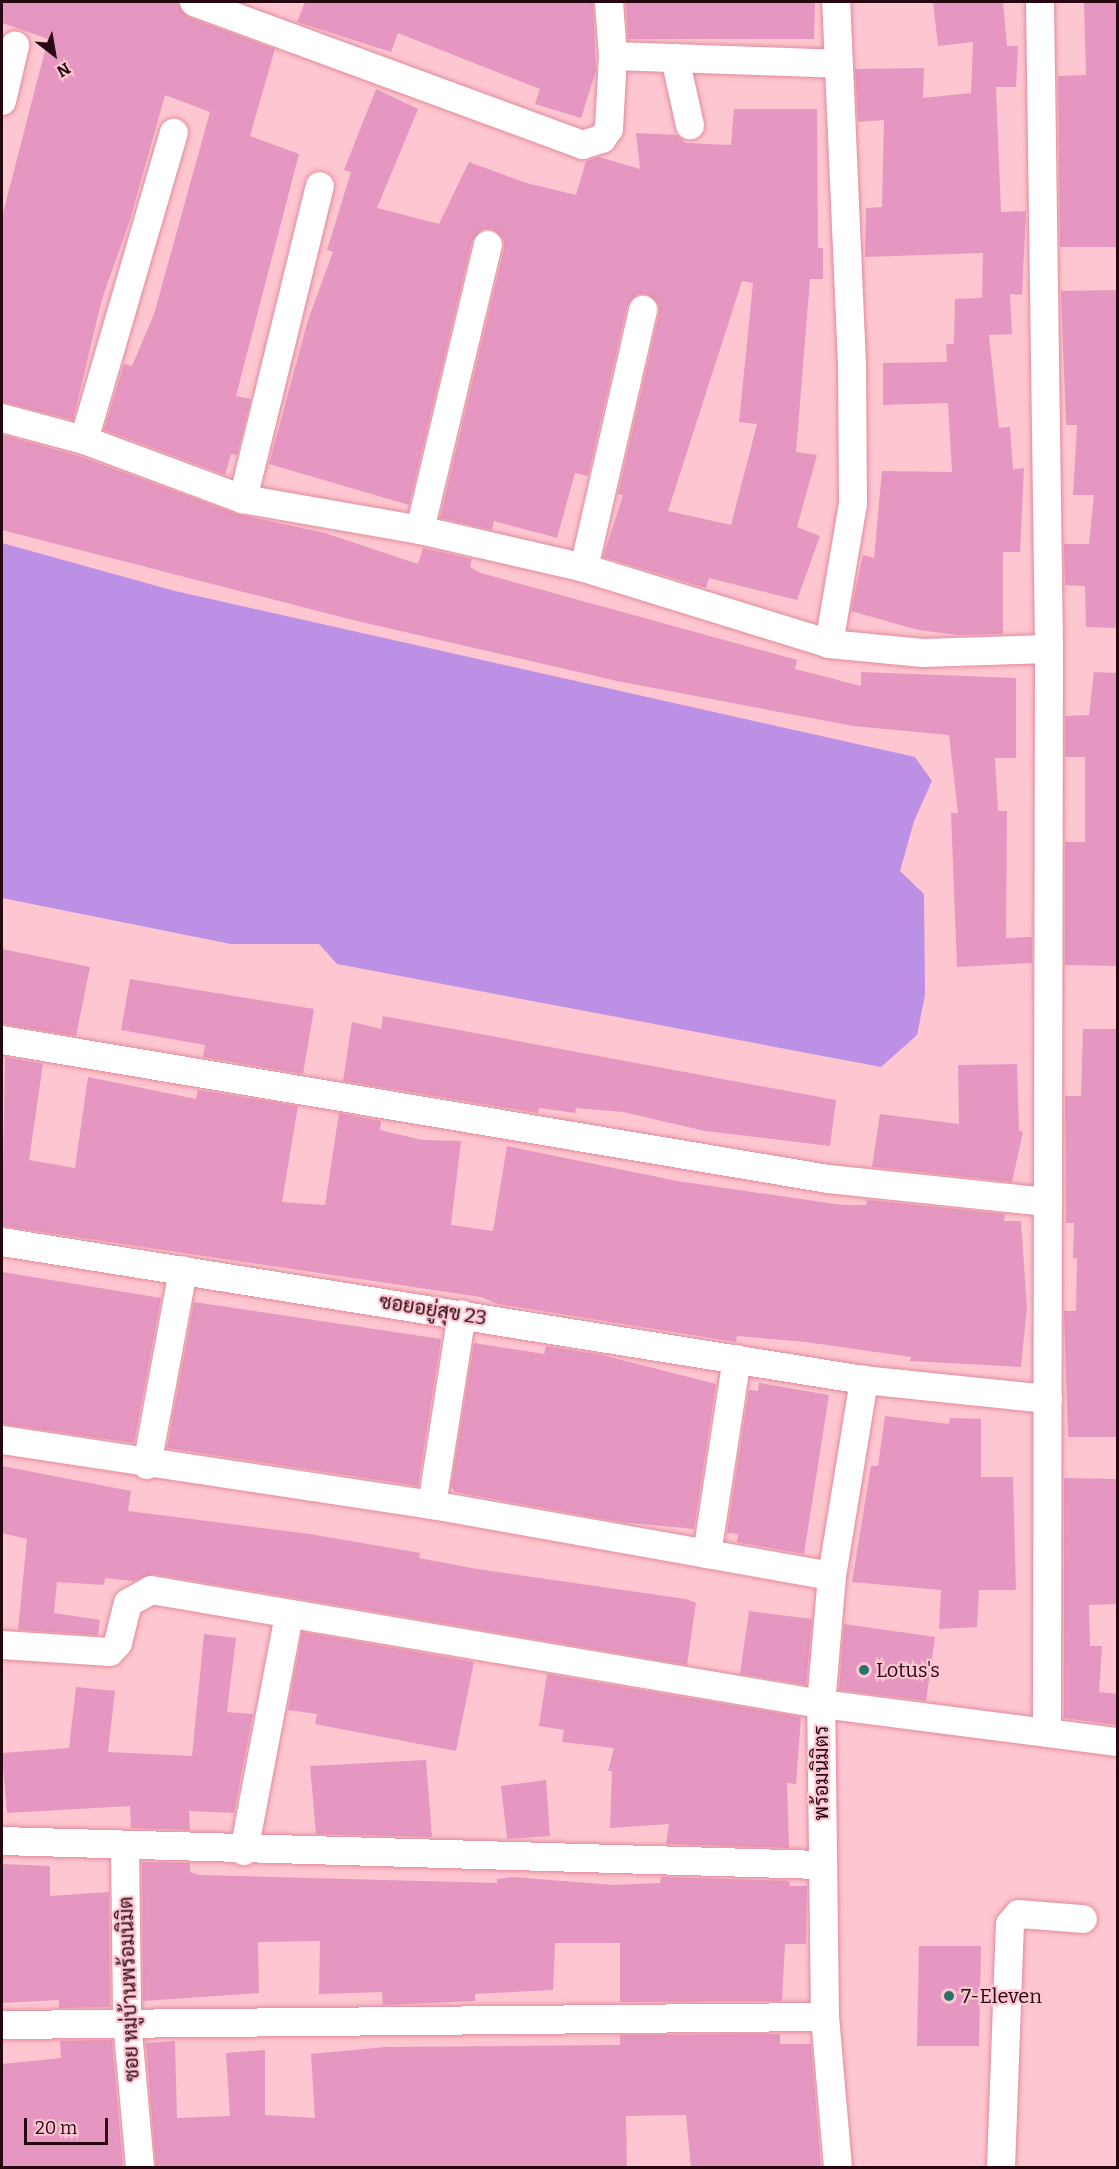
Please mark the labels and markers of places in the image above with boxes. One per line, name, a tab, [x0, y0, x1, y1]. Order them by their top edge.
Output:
place label: Lotus's	[876, 1658, 940, 1682]
marker: Lotus's	[857, 1663, 871, 1677]
place label: 7-Eleven	[961, 1984, 1042, 2008]
marker: 7-Eleven	[942, 1989, 956, 2003]

